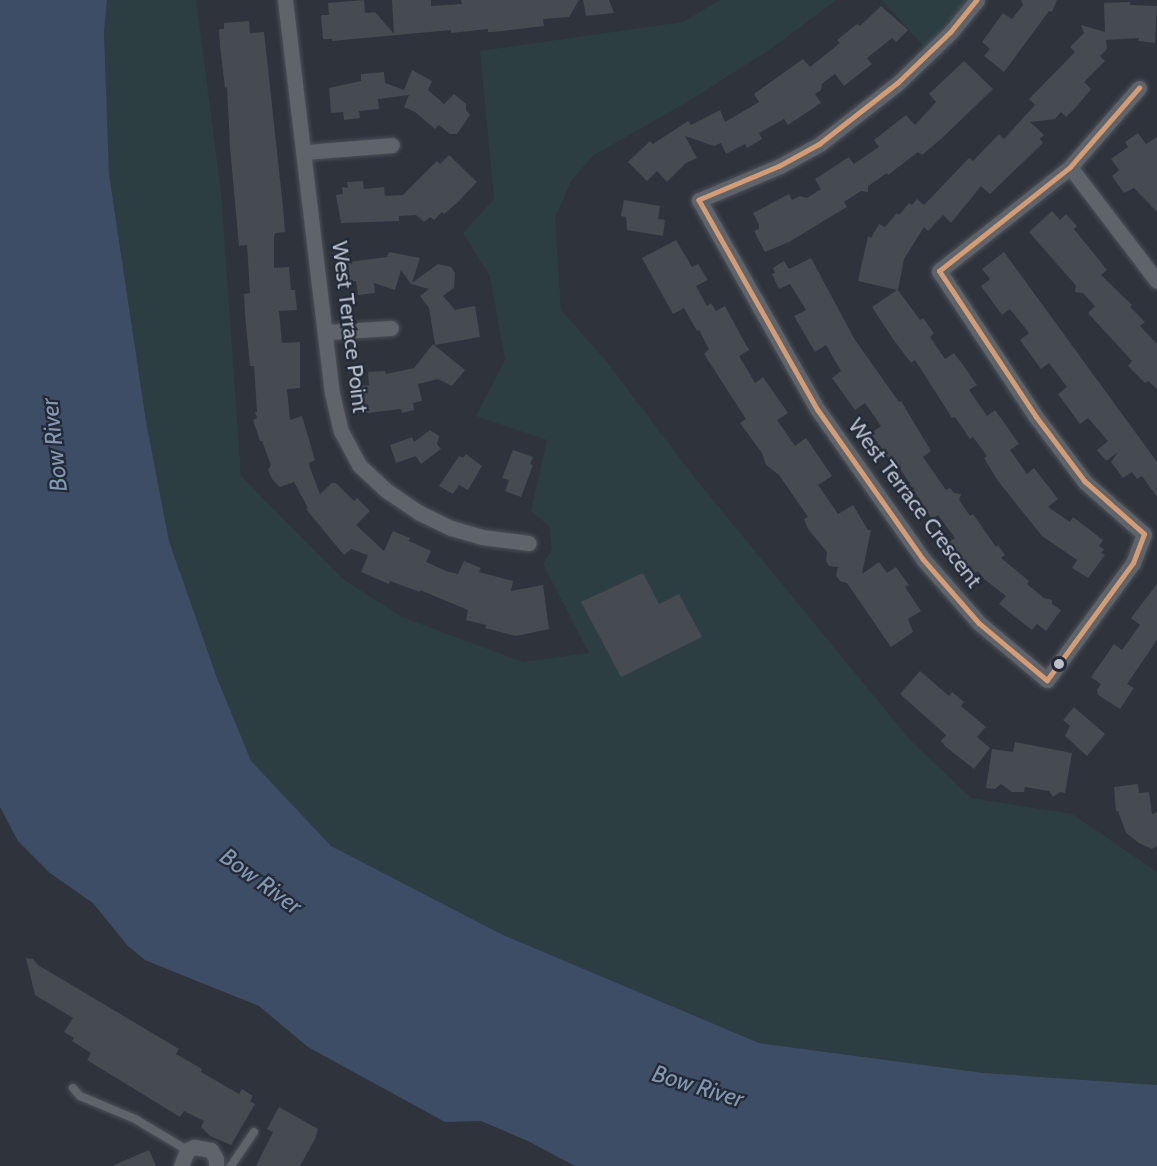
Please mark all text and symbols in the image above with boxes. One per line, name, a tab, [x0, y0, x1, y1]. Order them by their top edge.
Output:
street label: West Terrace Point	[326, 240, 374, 414]
water label: Bow River	[35, 397, 73, 493]
street label: West Terrace Crescent	[843, 413, 987, 593]
unlabelled marker	[1053, 658, 1065, 670]
water label: Bow River	[215, 842, 307, 920]
water label: Bow River	[649, 1059, 747, 1113]

